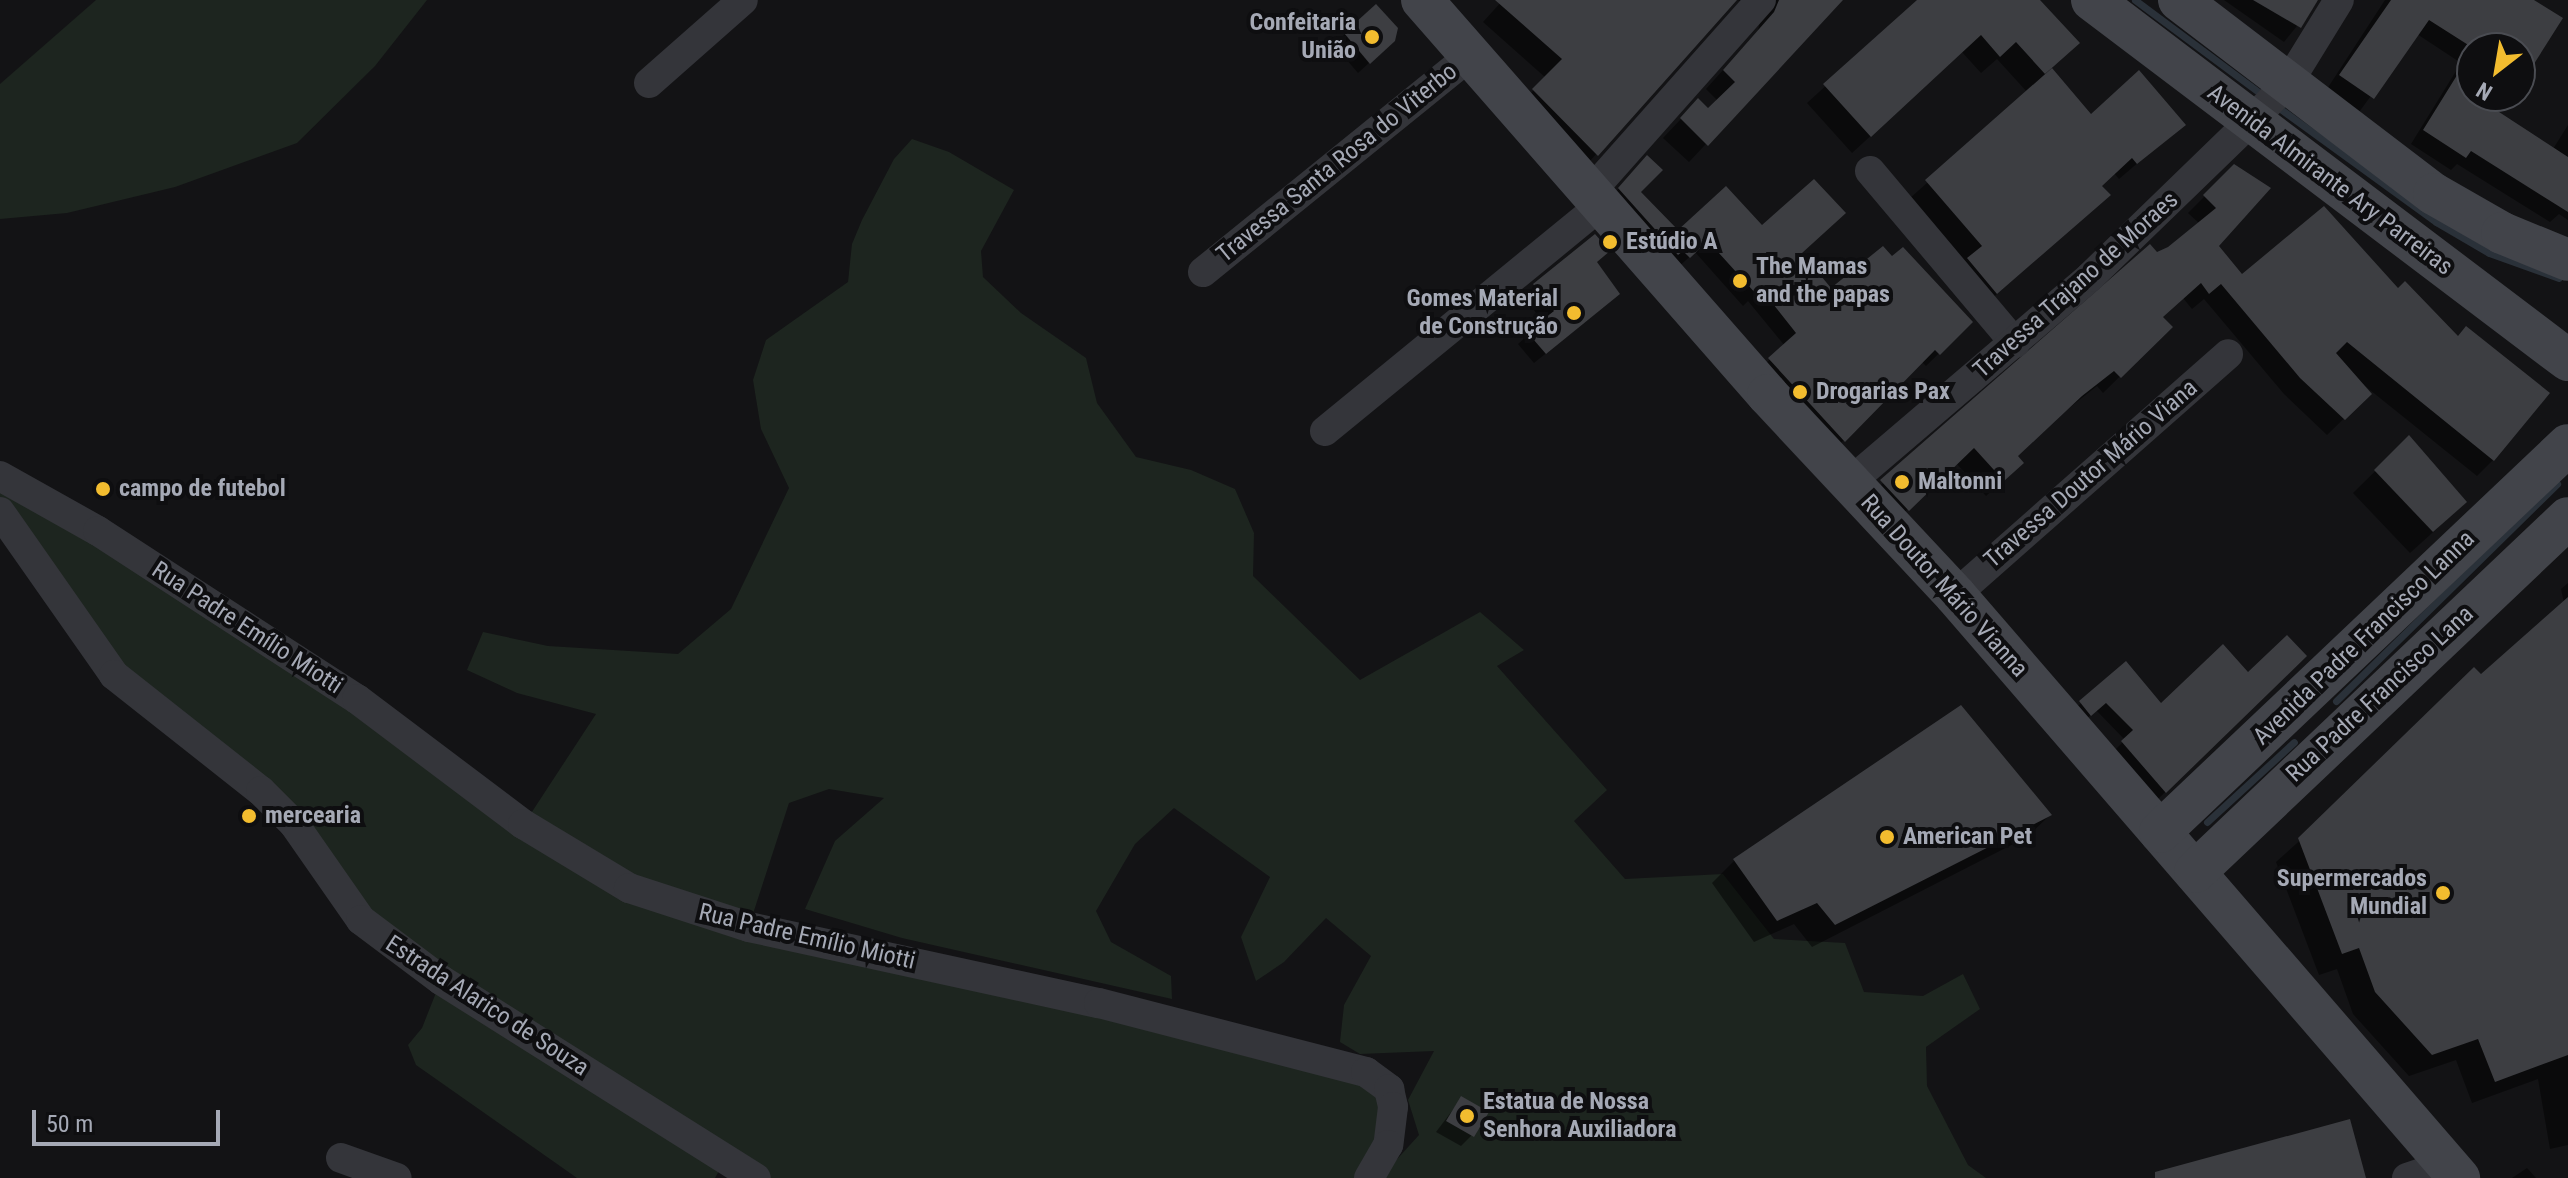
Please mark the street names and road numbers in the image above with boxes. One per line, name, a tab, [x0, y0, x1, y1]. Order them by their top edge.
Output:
street label: Travessa Santa Rosa do Viterbo	[1211, 57, 1463, 269]
street label: Avenida Almirante Ary Parreiras	[2202, 78, 2458, 282]
street label: Travessa Trajano de Moraes	[1968, 185, 2184, 385]
street label: Travessa Doutor Mário Viana	[1979, 374, 2203, 574]
street label: Rua Doutor Mário Vianna	[1854, 489, 2034, 683]
street label: Avenida Padre Francisco Lanna	[2247, 525, 2481, 751]
street label: Rua Padre Emílio Miotti	[146, 556, 348, 700]
street label: Rua Padre Francisco Lana	[2281, 600, 2479, 788]
street label: Rua Padre Emílio Miotti	[696, 898, 918, 976]
street label: Estrada Alarico de Souza	[380, 930, 594, 1082]

